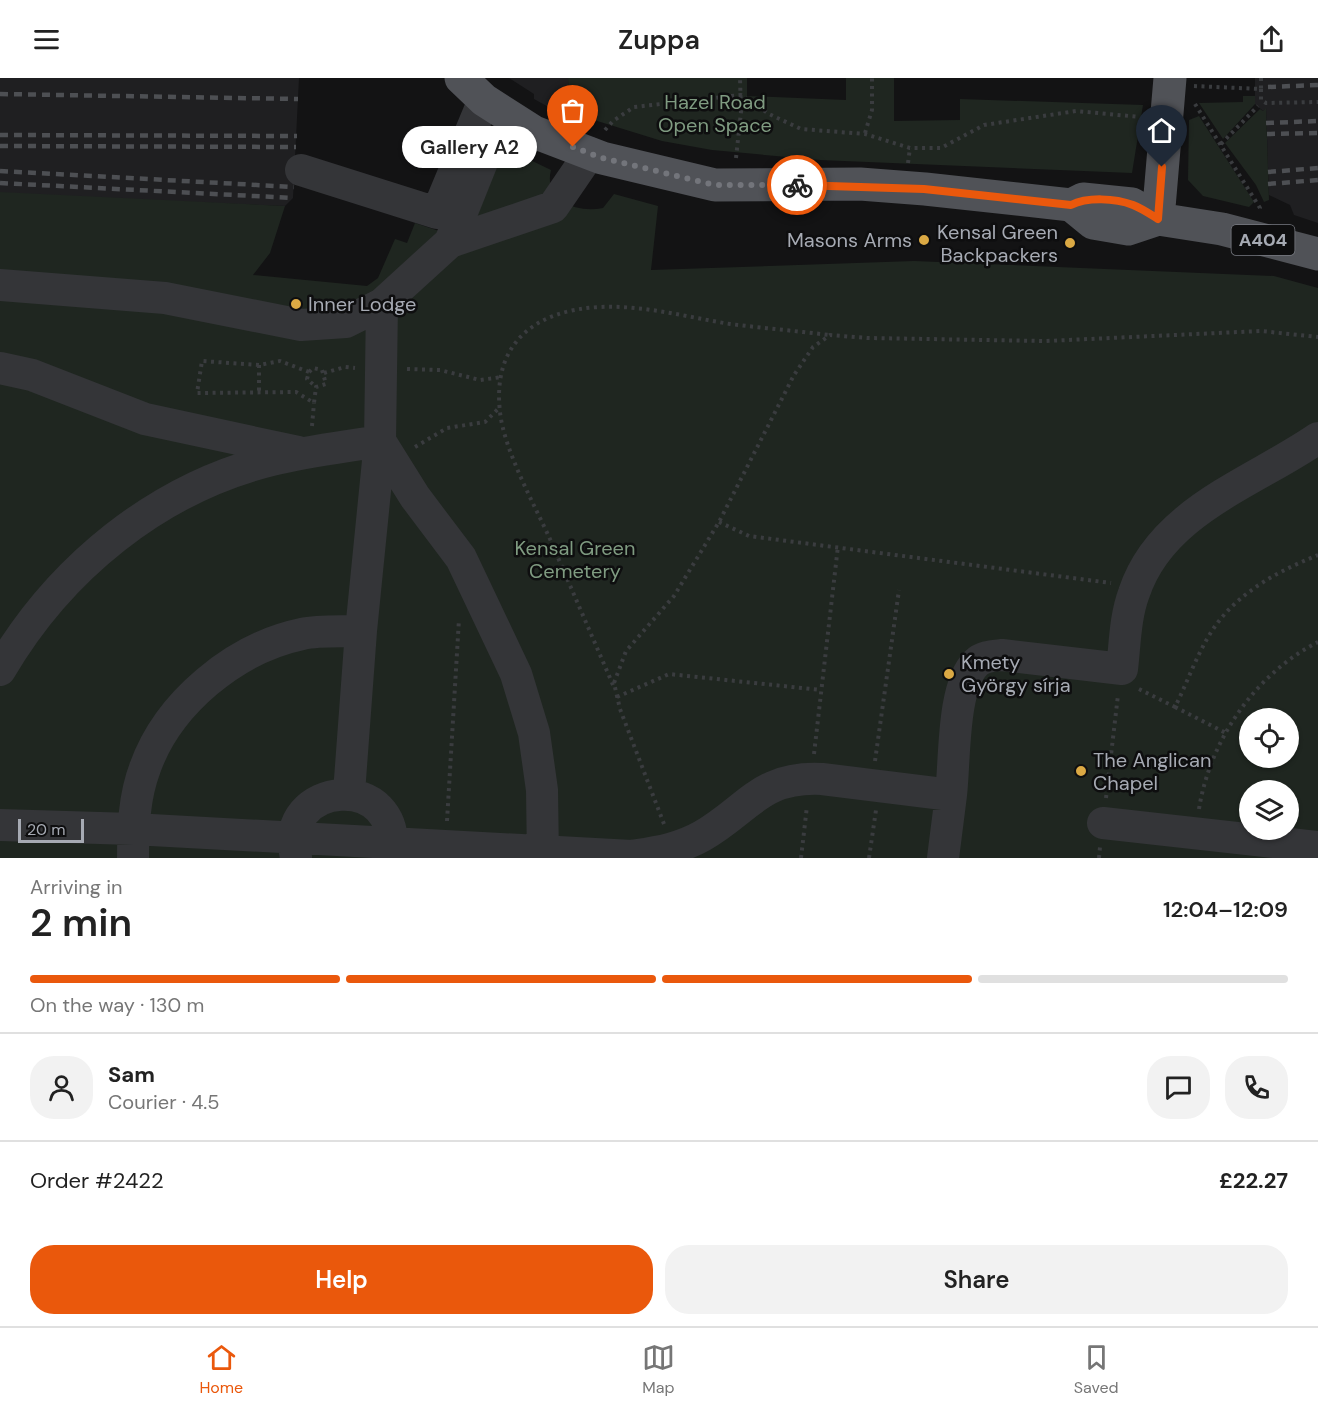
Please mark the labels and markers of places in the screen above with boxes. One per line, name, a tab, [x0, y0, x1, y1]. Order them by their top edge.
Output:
pin	[547, 85, 598, 147]
pin	[1136, 105, 1187, 167]
callout: Gallery A2	[402, 126, 537, 168]
place label: Kensal Green Backpackers	[937, 219, 1058, 268]
place label: Masons Arms	[787, 227, 912, 253]
marker: Masons Arms	[917, 233, 931, 247]
marker: Kensal Green Backpackers	[1063, 236, 1077, 250]
place label: Inner Lodge	[308, 291, 416, 317]
marker: Inner Lodge	[289, 297, 303, 311]
place label: Kmety György sírja	[961, 649, 1071, 698]
marker: Kmety György sírja	[942, 667, 956, 681]
place label: The Anglican Chapel	[1093, 747, 1211, 796]
marker: The Anglican Chapel	[1074, 764, 1088, 778]

